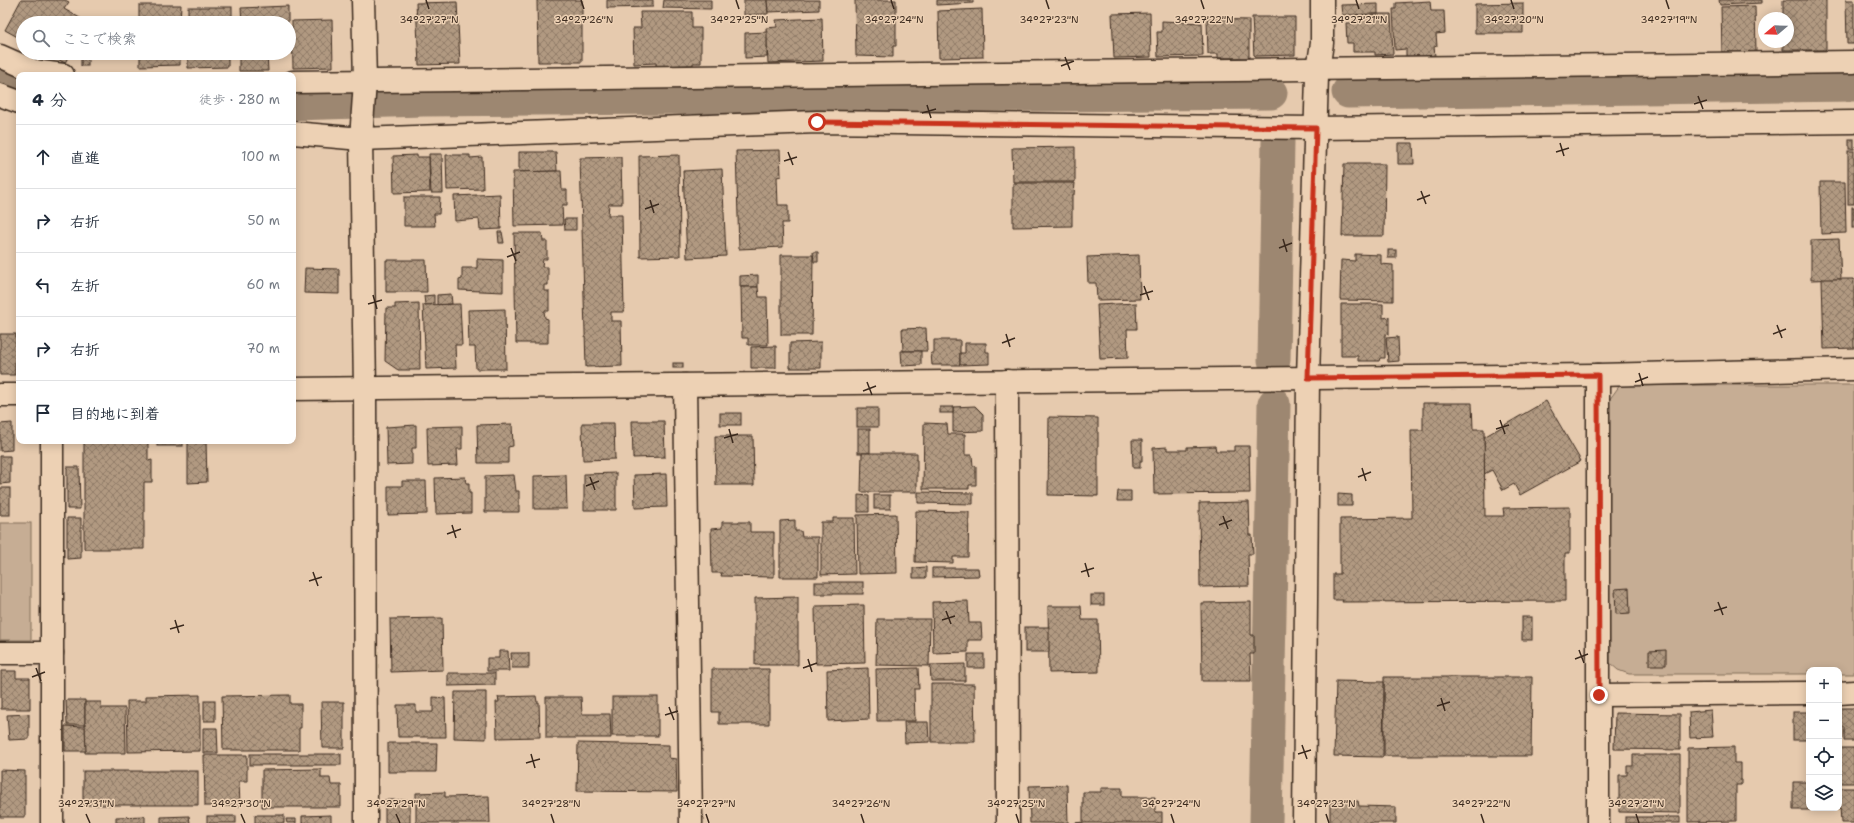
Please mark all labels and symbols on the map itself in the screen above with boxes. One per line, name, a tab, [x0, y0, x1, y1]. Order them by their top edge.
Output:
north arrow	[1758, 12, 1794, 48]
text: 34°27'27"N	[399, 13, 459, 26]
text: 34°27'26"N	[555, 13, 613, 26]
text: 34°27'25"N	[710, 13, 768, 26]
text: 34°27'24"N	[864, 13, 924, 26]
text: 34°27'23"N	[1019, 13, 1079, 26]
text: 34°27'22"N	[1174, 13, 1234, 26]
text: 34°27'21"N	[1331, 13, 1387, 26]
text: 34°27'20"N	[1484, 13, 1544, 26]
text: 34°27'19"N	[1641, 13, 1697, 26]
route start	[808, 113, 826, 131]
route end	[1590, 686, 1608, 704]
text: 34°27'31"N	[58, 797, 114, 810]
text: 34°27'30"N	[211, 797, 271, 810]
text: 34°27'29"N	[366, 797, 426, 810]
text: 34°27'28"N	[521, 797, 581, 810]
text: 34°27'27"N	[676, 797, 736, 810]
text: 34°27'26"N	[832, 797, 890, 810]
text: 34°27'25"N	[987, 797, 1045, 810]
text: 34°27'24"N	[1141, 797, 1201, 810]
text: 34°27'23"N	[1296, 797, 1356, 810]
text: 34°27'22"N	[1451, 797, 1511, 810]
text: 34°27'21"N	[1608, 797, 1664, 810]

